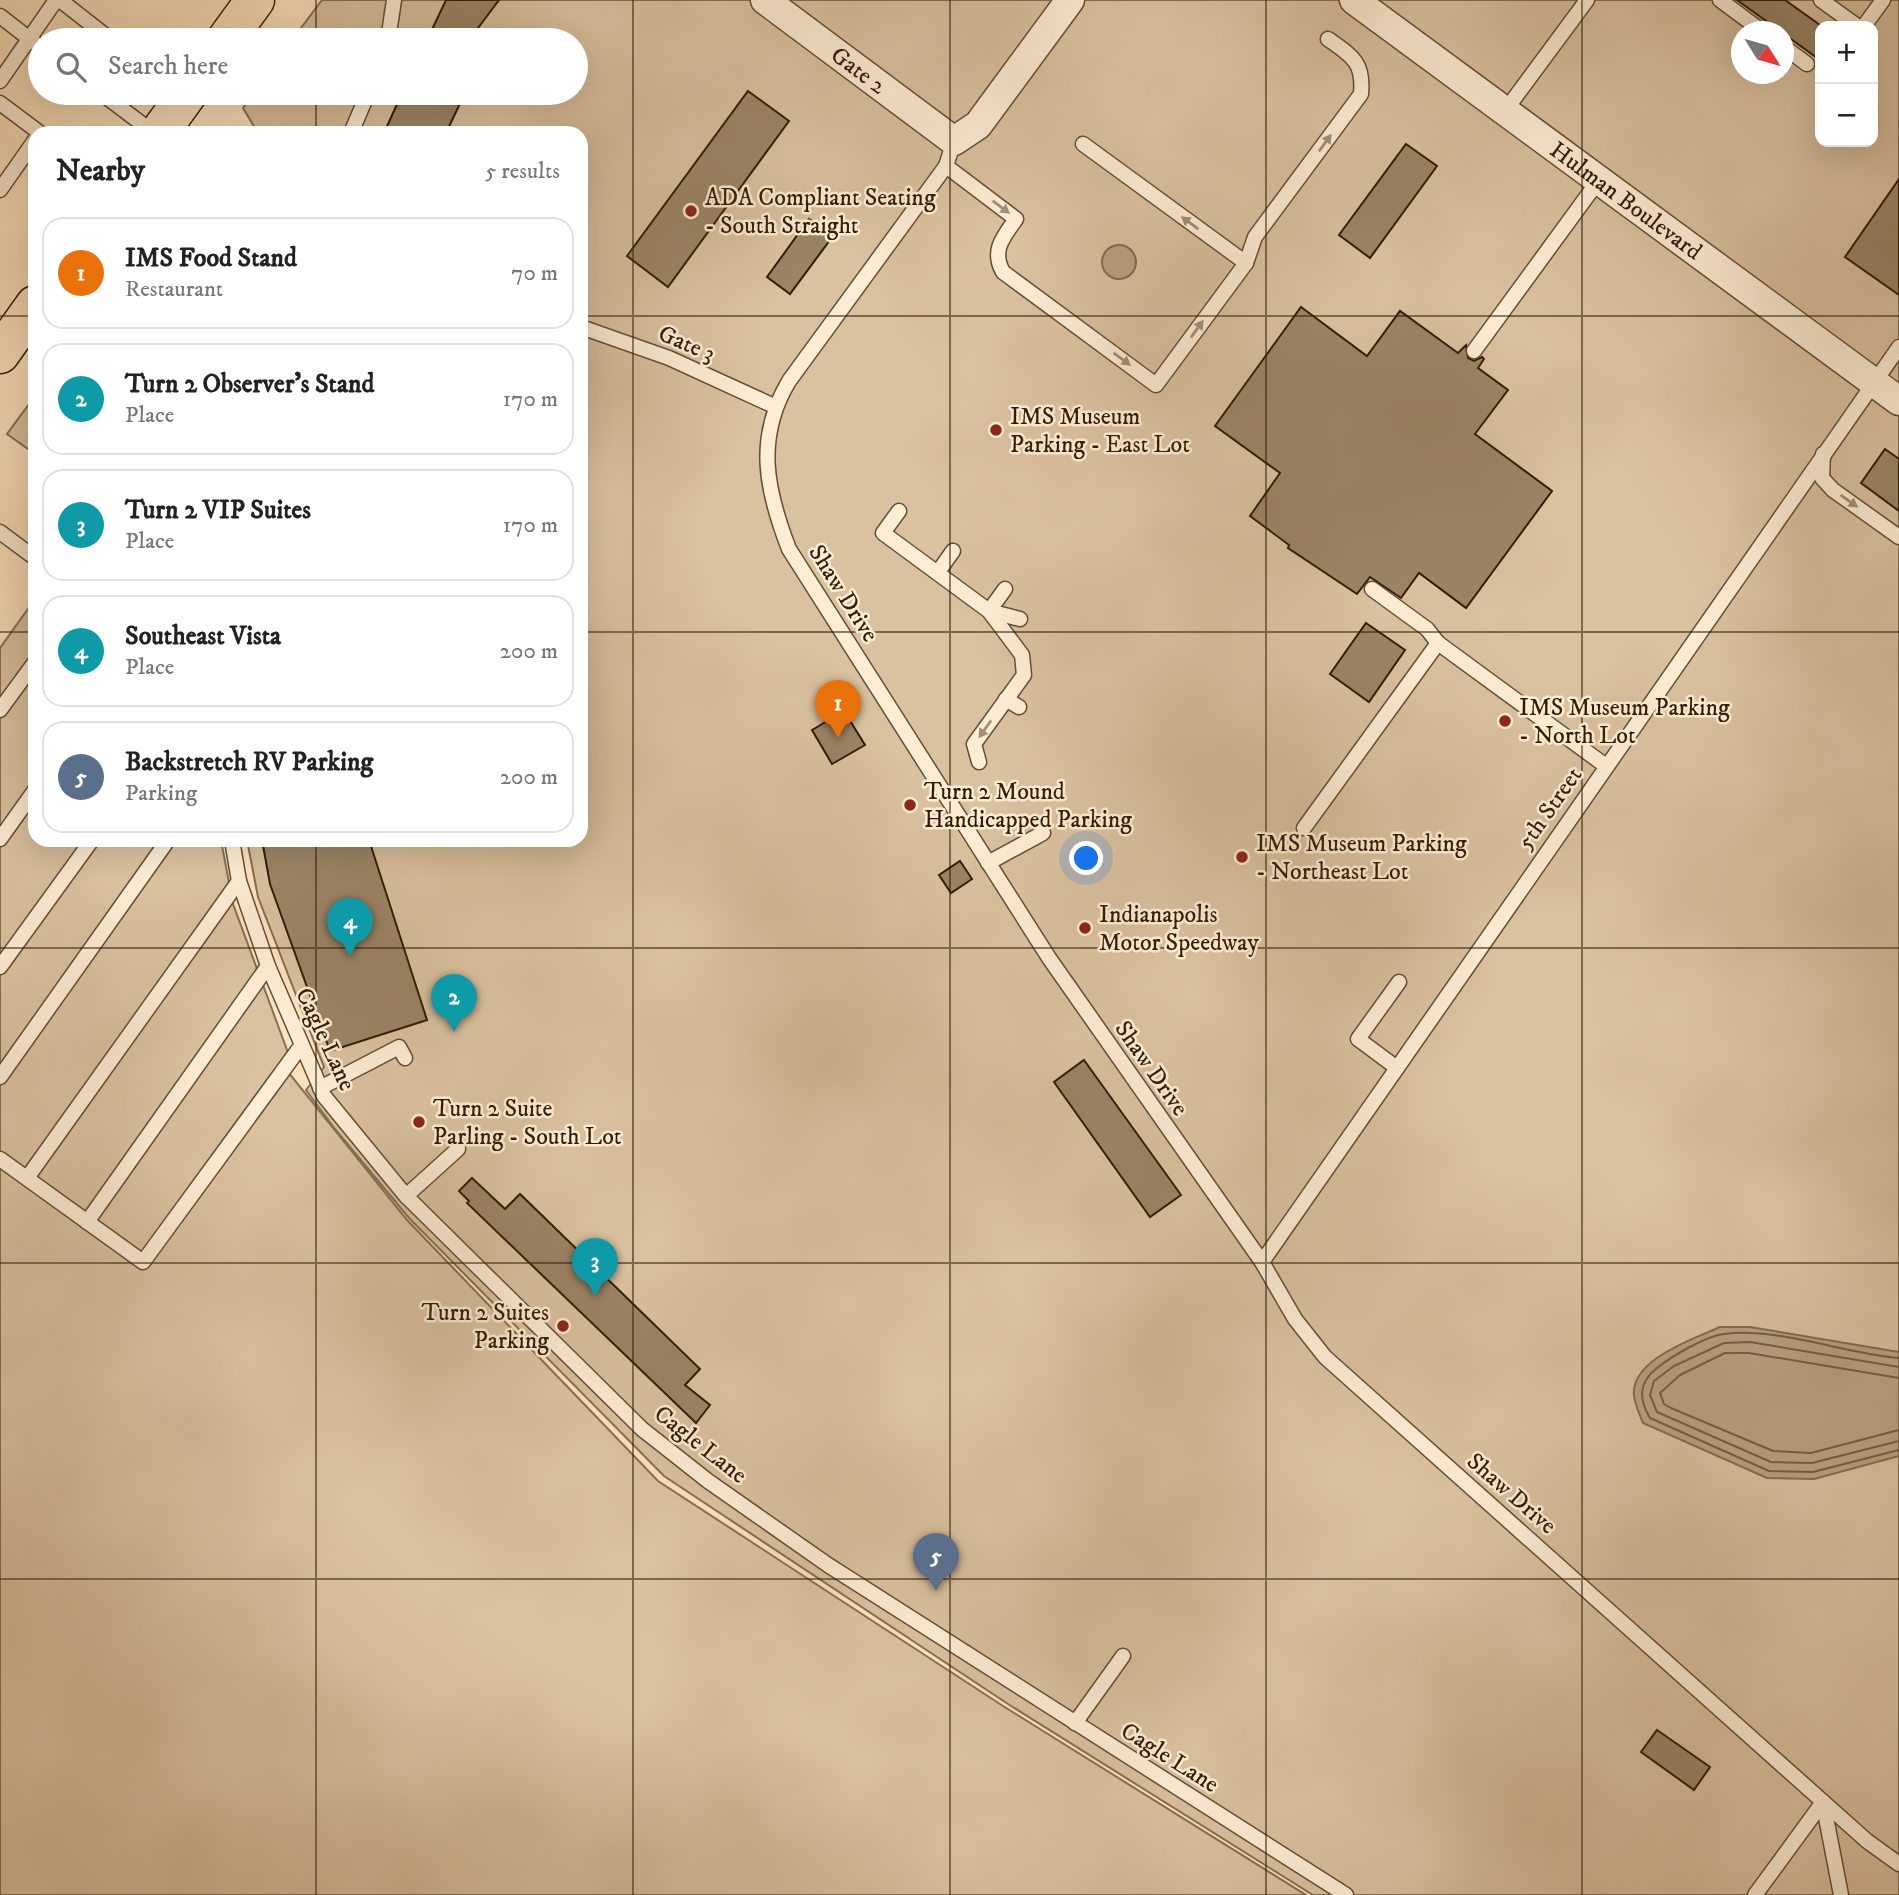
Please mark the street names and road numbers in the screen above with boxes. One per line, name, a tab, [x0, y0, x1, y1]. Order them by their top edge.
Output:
street label: Gate 2	[825, 40, 892, 101]
street label: Hulman Boulevard	[1544, 135, 1708, 267]
street label: Gate 3	[654, 319, 719, 369]
street label: Shaw Drive	[802, 539, 885, 648]
street label: 5th Street	[1511, 761, 1589, 856]
street label: Cagle Lane	[288, 983, 362, 1096]
street label: Shaw Drive	[1108, 1015, 1195, 1122]
street label: Cagle Lane	[648, 1399, 753, 1490]
street label: Shaw Drive	[1460, 1447, 1562, 1541]
street label: Cagle Lane	[1115, 1716, 1224, 1800]

